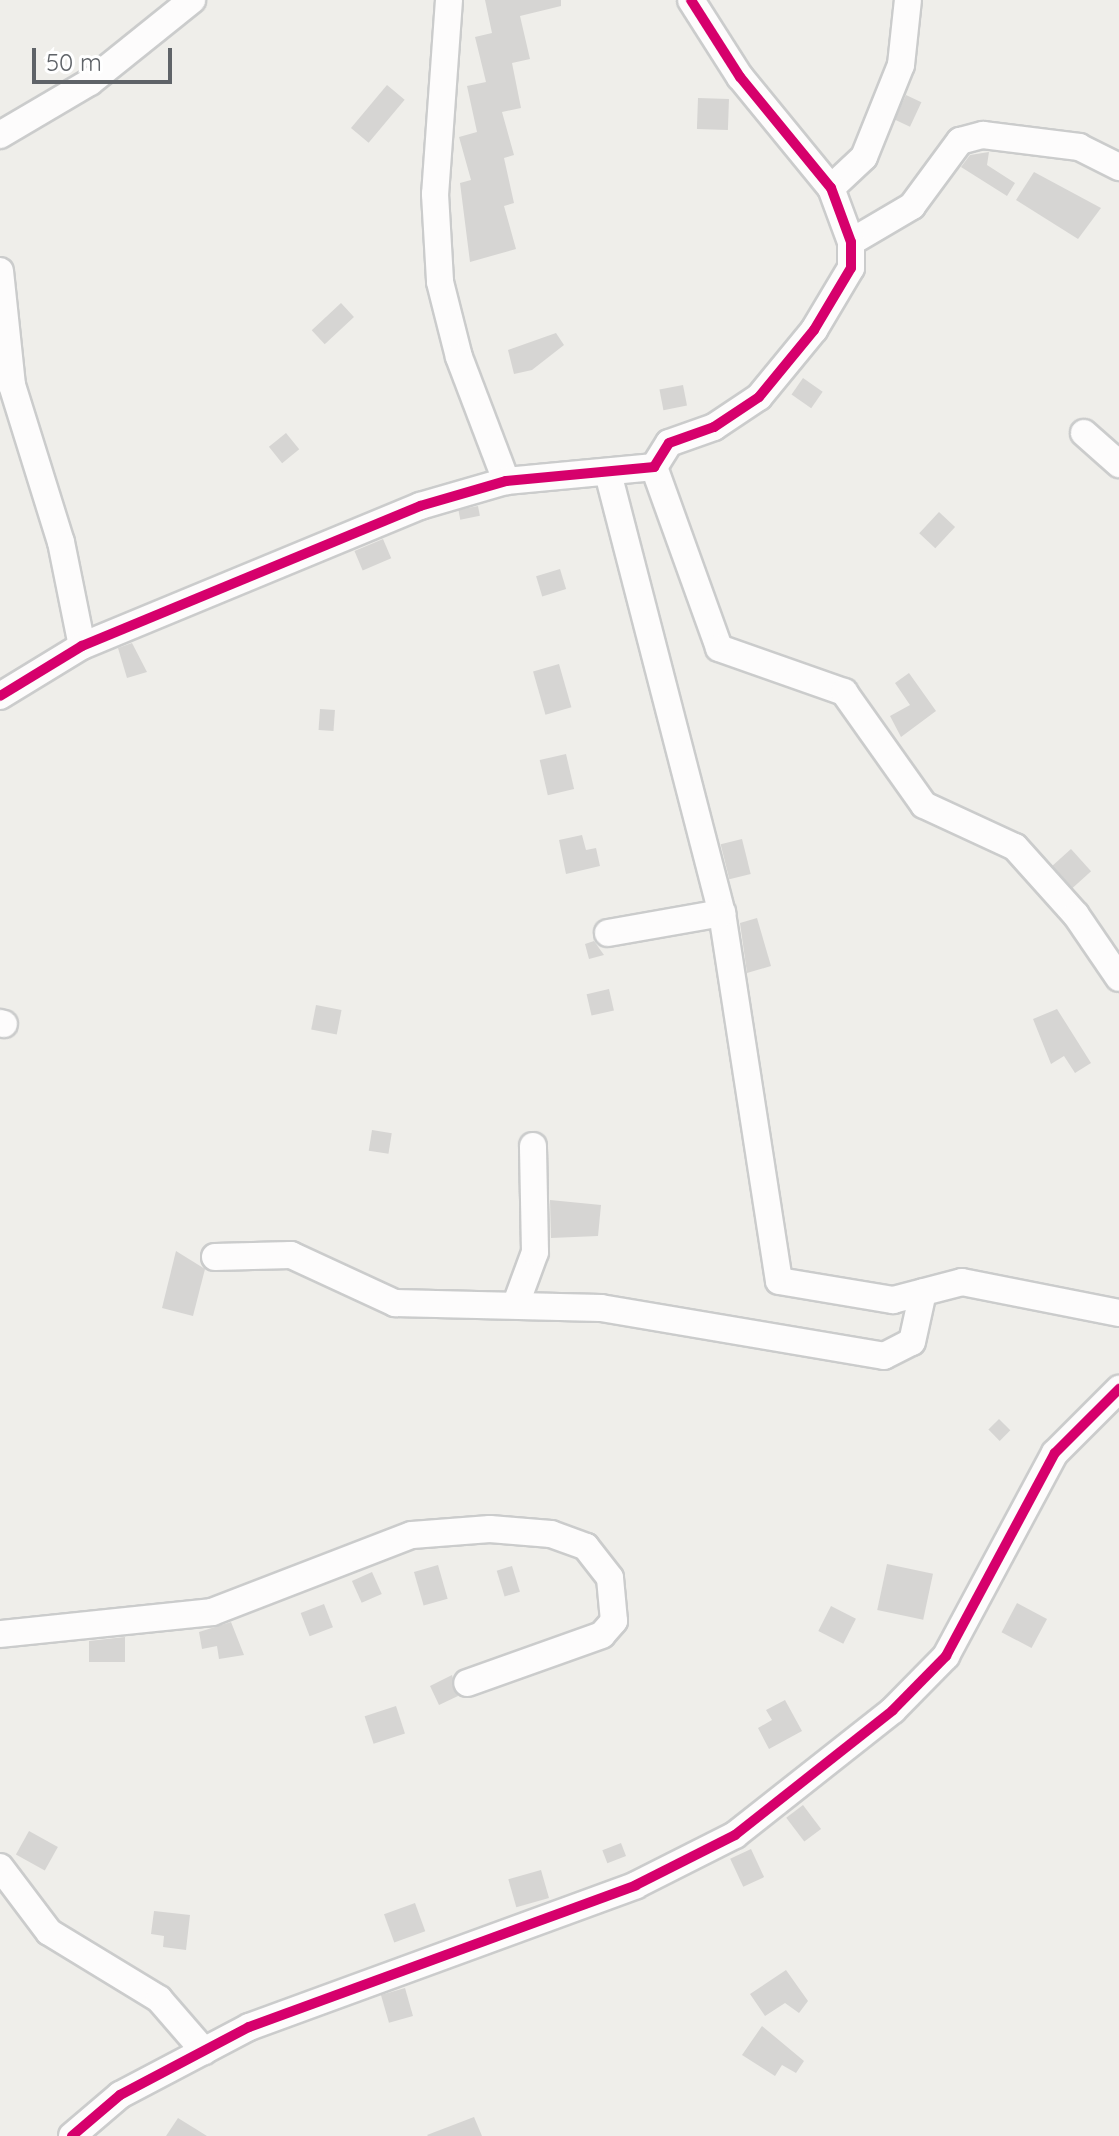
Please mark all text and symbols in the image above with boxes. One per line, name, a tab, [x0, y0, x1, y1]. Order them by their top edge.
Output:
scale bar	[36, 32, 176, 82]
text: 50 m	[46, 47, 102, 77]

